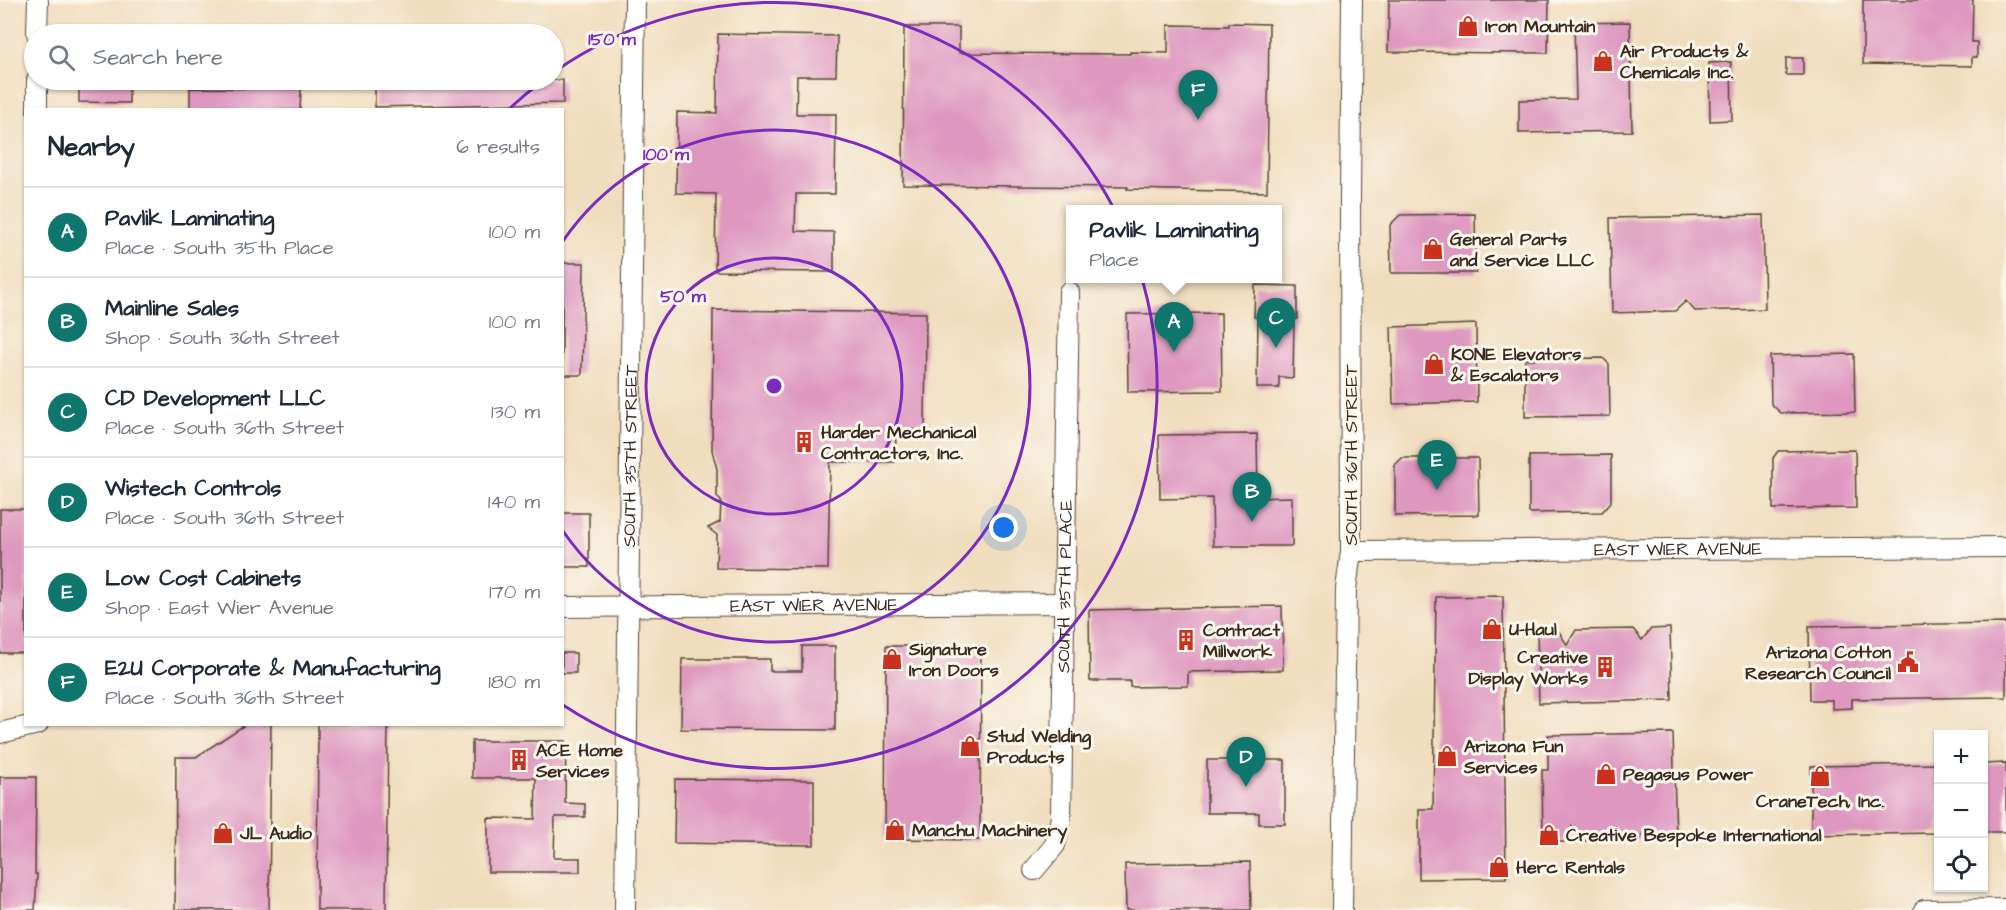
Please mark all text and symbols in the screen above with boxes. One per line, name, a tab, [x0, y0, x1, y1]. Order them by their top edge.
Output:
shop icon: Iron Mountain	[1456, 14, 1480, 38]
place label: Iron Mountain	[1485, 14, 1595, 39]
search box	[24, 24, 564, 90]
text: 150 m	[588, 27, 637, 52]
place label: Air Products & Chemicals Inc.	[1620, 39, 1749, 85]
icon: search	[45, 41, 78, 74]
text: Search here	[93, 42, 223, 73]
shop icon: Air Products & Chemicals Inc.	[1591, 49, 1615, 73]
pin: F	[1178, 70, 1218, 120]
text: Nearby	[48, 129, 135, 165]
text: 6 results	[456, 133, 540, 161]
text: 100 m	[643, 142, 690, 167]
text: Pavlik Laminating	[105, 203, 274, 234]
popup	[1066, 205, 1282, 283]
text: Pavlik Laminating	[1089, 215, 1259, 246]
text: A	[61, 218, 74, 246]
text: 100 m	[489, 218, 540, 246]
place label: General Parts and Service LLC	[1449, 227, 1594, 273]
text: Place · South 35th Place	[105, 234, 334, 262]
shop icon: General Parts and Service LLC	[1421, 237, 1445, 261]
text: Place	[1089, 246, 1139, 274]
text: 50 m	[660, 284, 707, 309]
text: Mainline Sales	[105, 293, 239, 324]
pin: C	[1256, 298, 1296, 348]
pin: A	[1154, 302, 1194, 352]
text: B	[60, 308, 75, 336]
text: 100 m	[489, 308, 540, 336]
text: Shop · South 36th Street	[105, 324, 340, 352]
place label: KONE Elevators & Escalators	[1450, 342, 1581, 388]
shop icon: KONE Elevators & Escalators	[1422, 352, 1446, 376]
street label: SOUTH 35TH STREET	[617, 364, 644, 547]
street label: SOUTH 36TH STREET	[1339, 364, 1364, 545]
centre of rings	[764, 376, 784, 396]
text: CD Development LLC	[105, 383, 325, 414]
text: C	[60, 398, 75, 426]
text: 130 m	[491, 398, 540, 426]
text: Place · South 36th Street	[105, 414, 344, 442]
place label: Harder Mechanical Contractors, Inc.	[821, 420, 976, 466]
building icon: Harder Mechanical Contractors, Inc.	[792, 430, 816, 454]
pin: E	[1418, 440, 1456, 490]
pin: B	[1232, 472, 1272, 522]
text: Wistech Controls	[105, 473, 281, 504]
text: D	[61, 488, 74, 516]
text: 140 m	[488, 488, 540, 516]
street label: SOUTH 35TH PLACE	[1051, 499, 1079, 673]
text: Place · South 36th Street	[105, 504, 344, 532]
your location	[989, 513, 1018, 542]
street label: EAST WIER AVENUE	[1594, 536, 1762, 563]
text: Low Cost Cabinets	[105, 563, 301, 594]
text: E	[62, 578, 73, 606]
text: 170 m	[489, 578, 540, 606]
street label: EAST WIER AVENUE	[730, 592, 899, 619]
text: Shop · East Wier Avenue	[105, 594, 334, 622]
shop icon: U-Haul	[1480, 617, 1504, 641]
place label: U-Haul	[1509, 617, 1557, 642]
place label: Contract Millwork	[1203, 618, 1281, 664]
building icon: Contract Millwork	[1174, 628, 1198, 652]
place label: Signature Iron Doors	[908, 637, 999, 683]
place label: Arizona Cotton Research Council	[1745, 640, 1891, 686]
place label: Creative Display Works	[1468, 645, 1588, 692]
shop icon: Signature Iron Doors	[880, 647, 904, 671]
public building icon: Arizona Cotton Research Council	[1896, 650, 1920, 674]
text: E2U Corporate & Manufacturing	[105, 653, 441, 684]
building icon: Creative Display Works	[1593, 655, 1617, 679]
text: F	[61, 668, 74, 696]
text: 180 m	[488, 668, 540, 696]
text: Place · South 36th Street	[105, 684, 344, 712]
place label: Stud Welding Products	[986, 724, 1092, 770]
map controls	[1934, 730, 1988, 892]
button: +	[1934, 730, 1988, 784]
shop icon: Stud Welding Products	[958, 734, 982, 758]
place label: Arizona Fun Services	[1463, 734, 1563, 780]
place label: ACE Home Services	[535, 738, 623, 784]
pin: D	[1226, 738, 1266, 787]
shop icon: Arizona Fun Services	[1435, 744, 1459, 768]
building icon: ACE Home Services	[507, 748, 531, 772]
shop icon: Pegasus Power	[1594, 762, 1618, 786]
place label: Pegasus Power	[1623, 762, 1753, 788]
shop icon: CraneTech, Inc.	[1808, 764, 1832, 788]
button: −	[1934, 784, 1988, 838]
place label: CraneTech, Inc.	[1756, 789, 1884, 814]
shop icon: Manchu Machinery	[883, 818, 907, 842]
place label: Manchu Machinery	[912, 818, 1067, 844]
shop icon: JL Audio	[211, 821, 235, 845]
place label: JL Audio	[239, 821, 313, 846]
shop icon: Creative Bespoke International	[1537, 823, 1561, 847]
place label: Creative Bespoke International	[1566, 823, 1822, 848]
button: locate	[1934, 838, 1988, 892]
shop icon: Herc Rentals	[1487, 855, 1511, 879]
place label: Herc Rentals	[1516, 855, 1625, 880]

